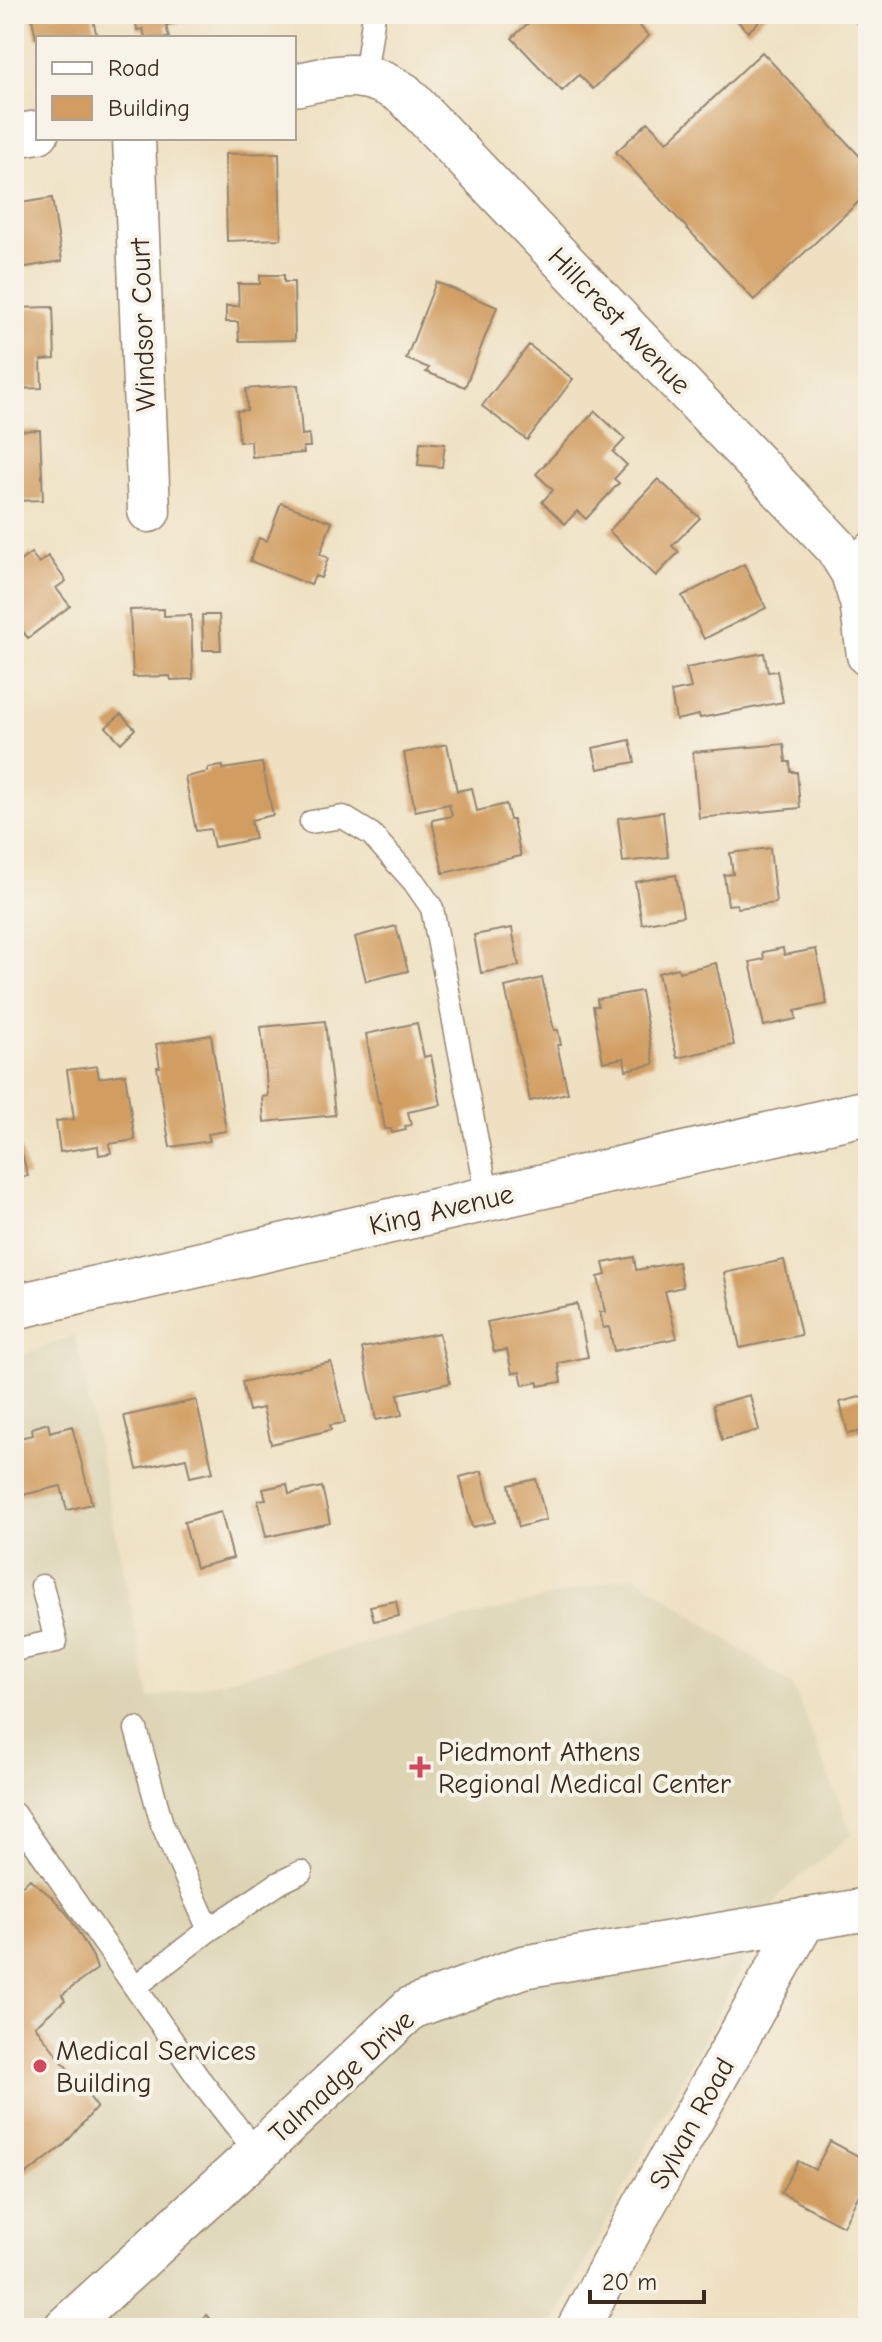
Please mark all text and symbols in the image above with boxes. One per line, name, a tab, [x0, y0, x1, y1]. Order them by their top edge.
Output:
legend	[36, 36, 296, 140]
text: Road	[108, 54, 160, 82]
text: Building	[108, 94, 190, 122]
street label: Windsor Court	[124, 237, 162, 412]
street label: Hillcrest Avenue	[541, 241, 697, 401]
street label: King Avenue	[366, 1178, 516, 1242]
place label: Piedmont Athens Regional Medical Center	[438, 1736, 731, 1800]
marker: Piedmont Athens Regional Medical Center	[409, 1756, 431, 1778]
street label: Talmadge Drive	[263, 2003, 421, 2150]
place label: Medical Services Building	[56, 2035, 256, 2099]
street label: Sylvan Road	[643, 2052, 741, 2195]
marker: Medical Services Building	[31, 2057, 49, 2075]
scale bar	[590, 2254, 704, 2304]
text: 20 m	[602, 2268, 657, 2296]

